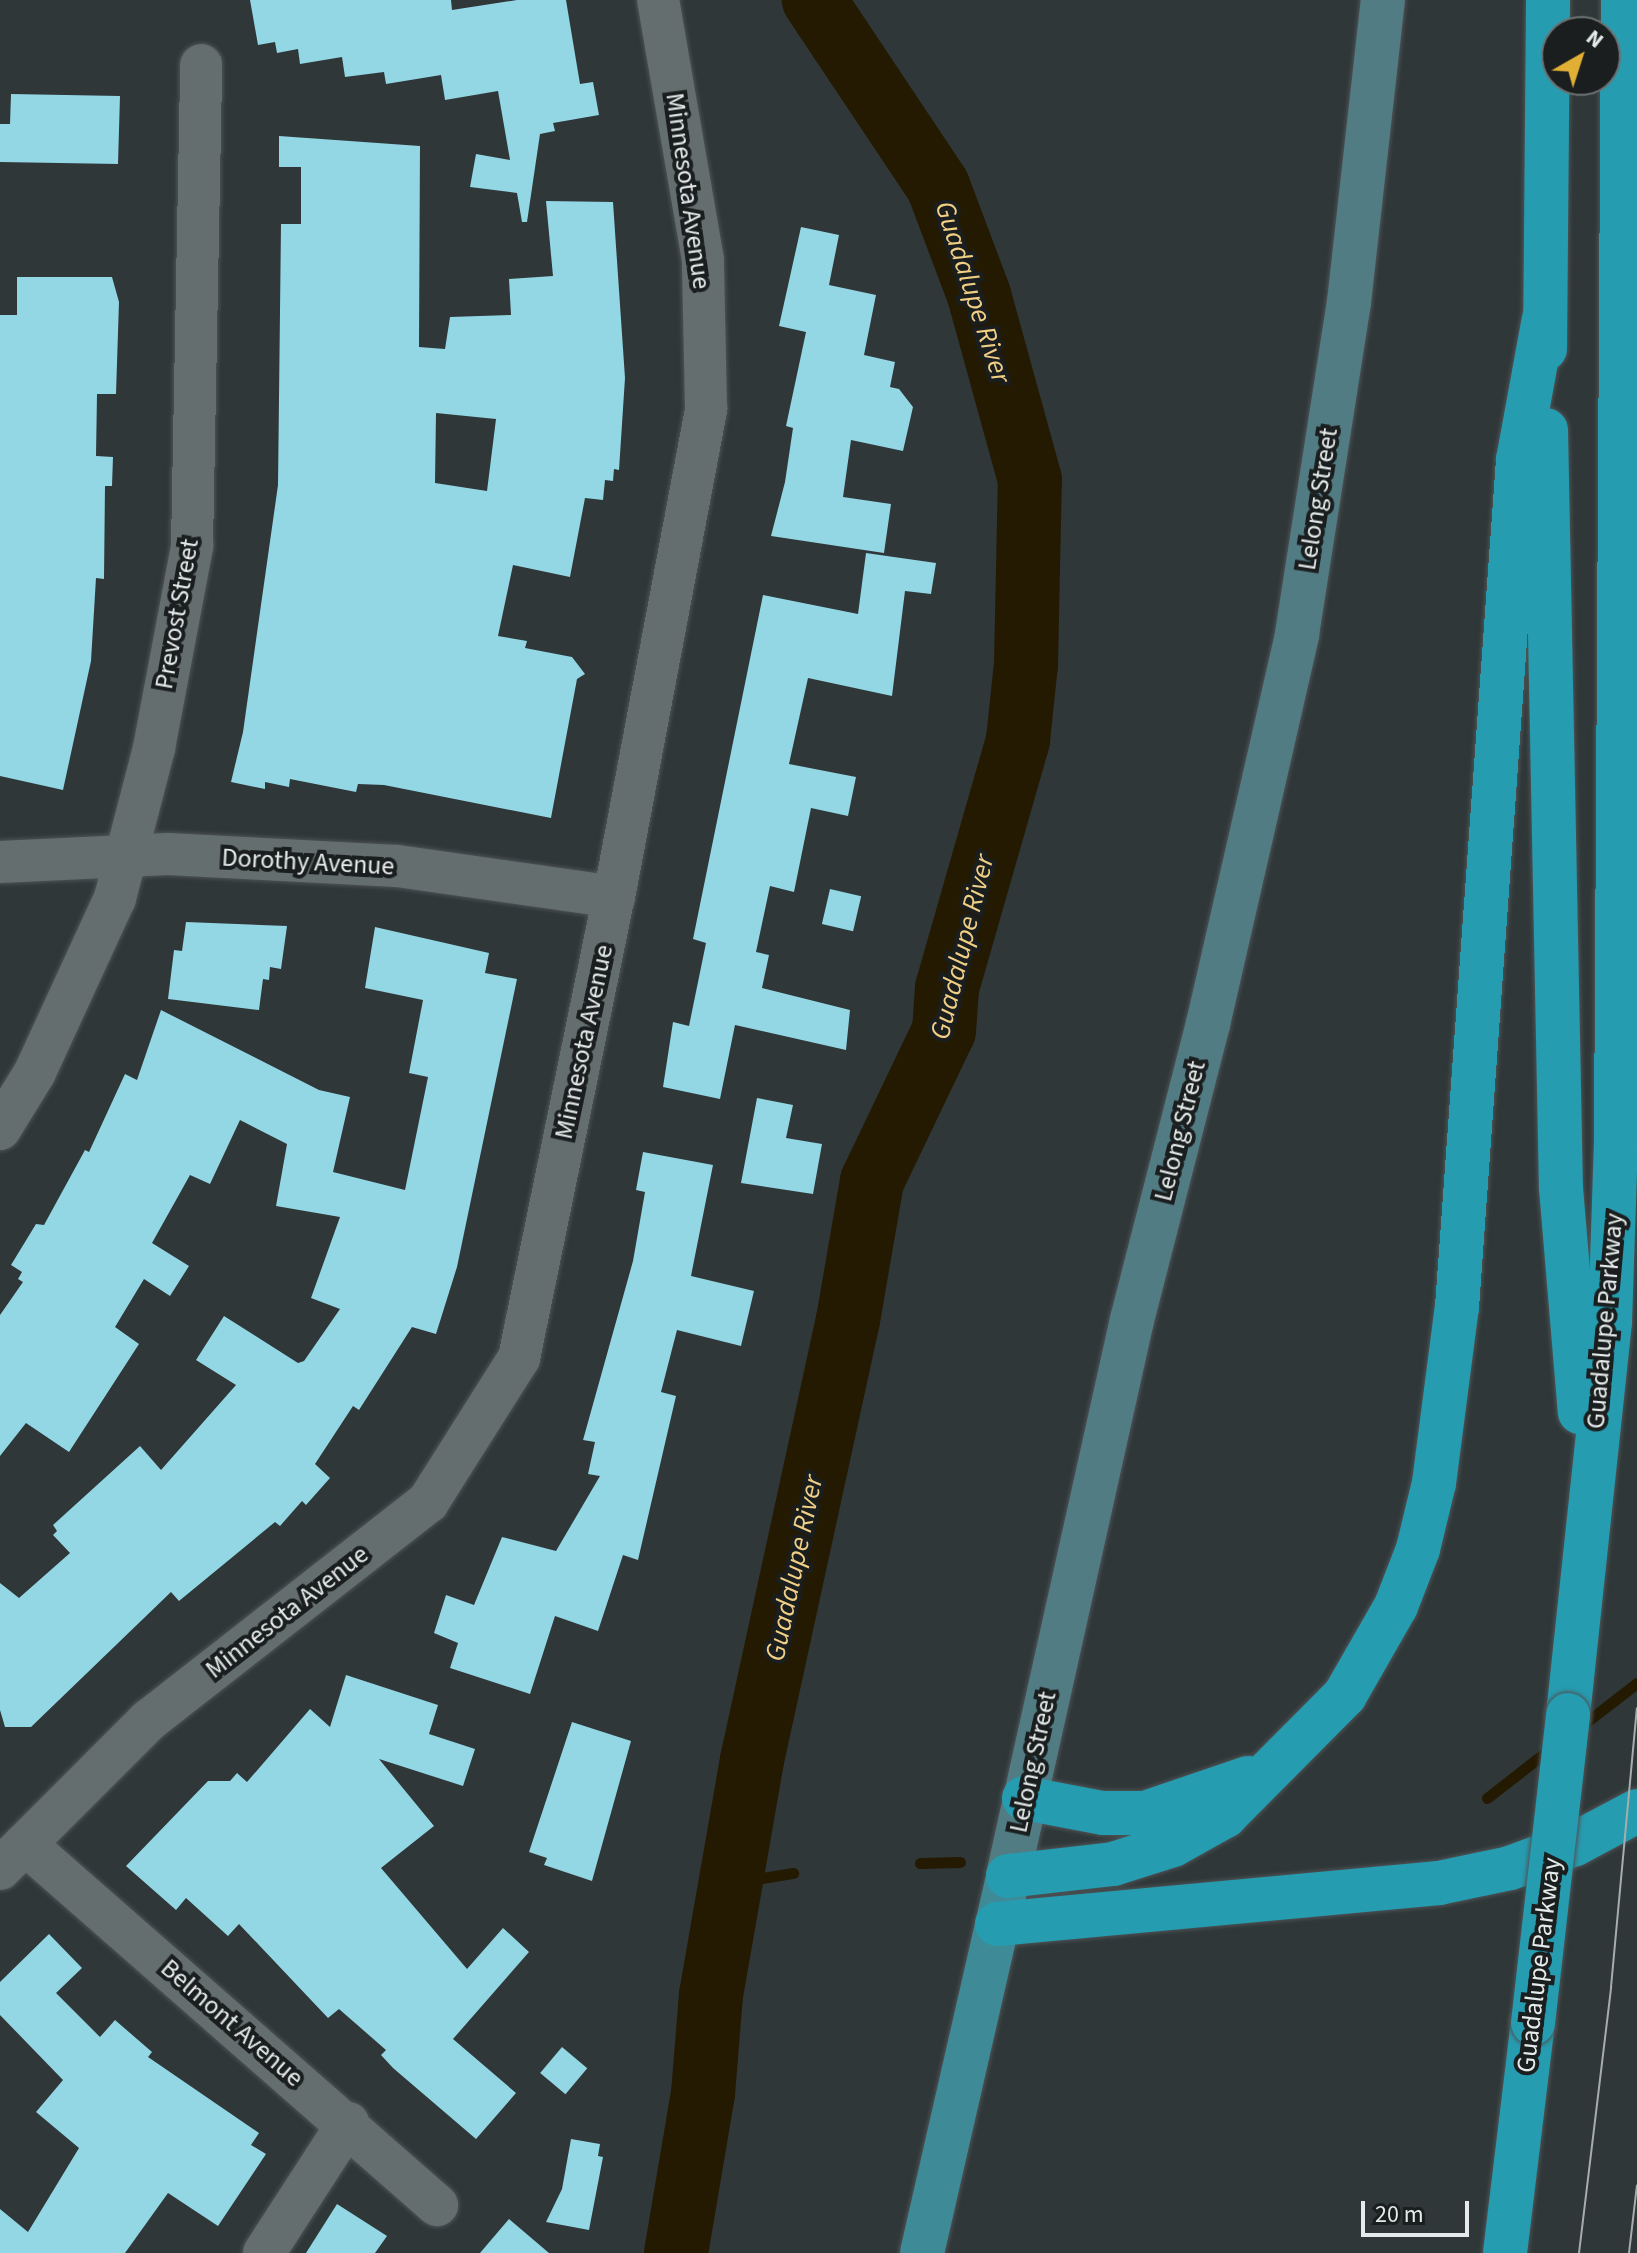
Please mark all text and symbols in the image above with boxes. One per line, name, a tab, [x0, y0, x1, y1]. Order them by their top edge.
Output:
north arrow	[1541, 16, 1621, 96]
text: N	[1579, 22, 1611, 56]
street label: Minnesota Avenue	[659, 91, 717, 291]
water label: Guadalupe River	[928, 197, 1018, 387]
street label: Lelong Street	[1291, 426, 1345, 572]
street label: Prevost Street	[148, 536, 206, 692]
street label: Dorothy Avenue	[221, 842, 395, 882]
water label: Guadalupe River	[923, 851, 1001, 1043]
street label: Minnesota Avenue	[548, 942, 620, 1142]
street label: Lelong Street	[1147, 1058, 1213, 1204]
street label: Guadalupe Parkway	[1580, 1212, 1630, 1430]
water label: Guadalupe River	[758, 1472, 830, 1664]
street label: Minnesota Avenue	[199, 1539, 375, 1685]
street label: Lelong Street	[1003, 1689, 1063, 1835]
street label: Guadalupe Parkway	[1510, 1856, 1568, 2074]
street label: Belmont Avenue	[154, 1953, 310, 2093]
scale bar	[1365, 2185, 1473, 2235]
text: 20 m	[1375, 2197, 1424, 2232]

